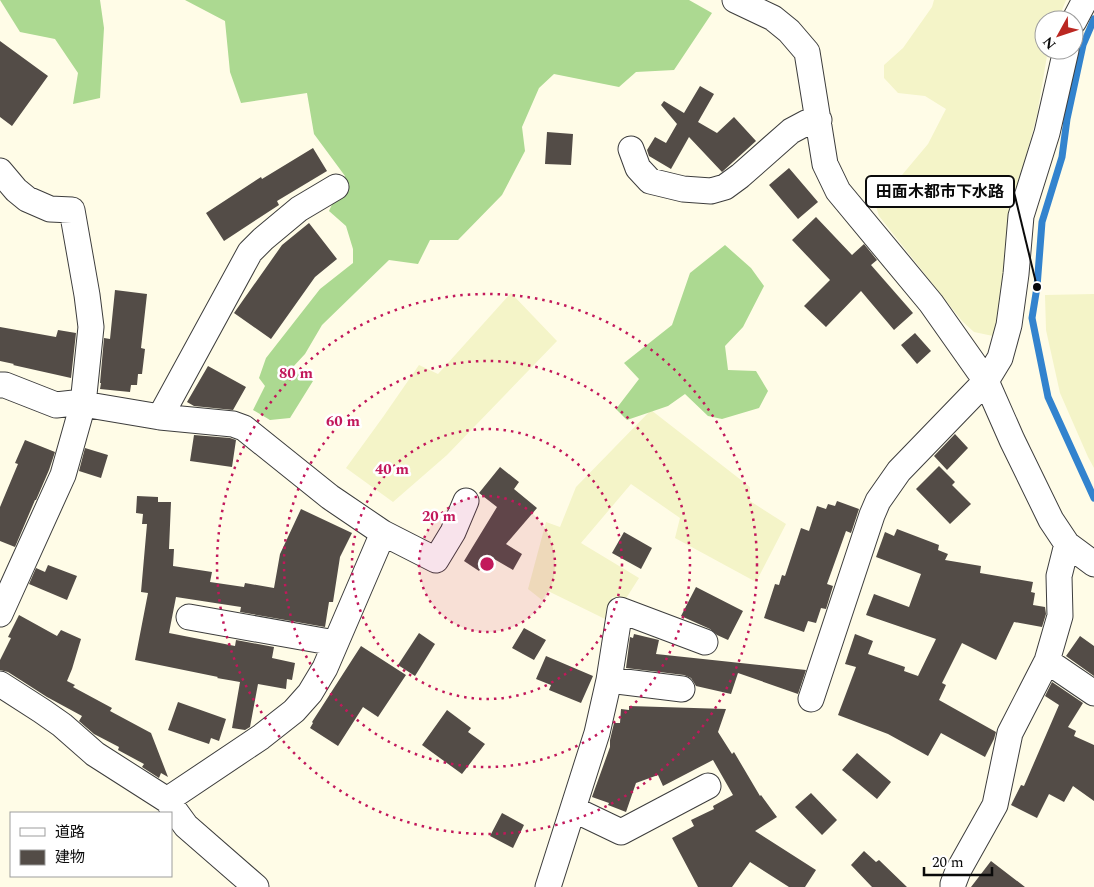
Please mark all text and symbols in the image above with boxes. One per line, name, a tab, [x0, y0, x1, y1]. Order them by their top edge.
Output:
north arrow	[1034, 10, 1084, 60]
text: N	[1038, 32, 1061, 54]
callout: 田面木都市下水路	[866, 176, 1014, 207]
text: 田面木都市下水路	[876, 180, 1004, 204]
text: 80 m	[279, 362, 314, 385]
text: 60 m	[326, 410, 361, 433]
text: 40 m	[375, 458, 410, 481]
text: 20 m	[422, 505, 457, 528]
centre of rings	[478, 555, 496, 573]
legend	[10, 812, 172, 877]
text: 道路	[55, 821, 85, 844]
scale bar	[924, 844, 992, 876]
text: 建物	[55, 846, 85, 869]
text: 20 m	[932, 851, 964, 874]

